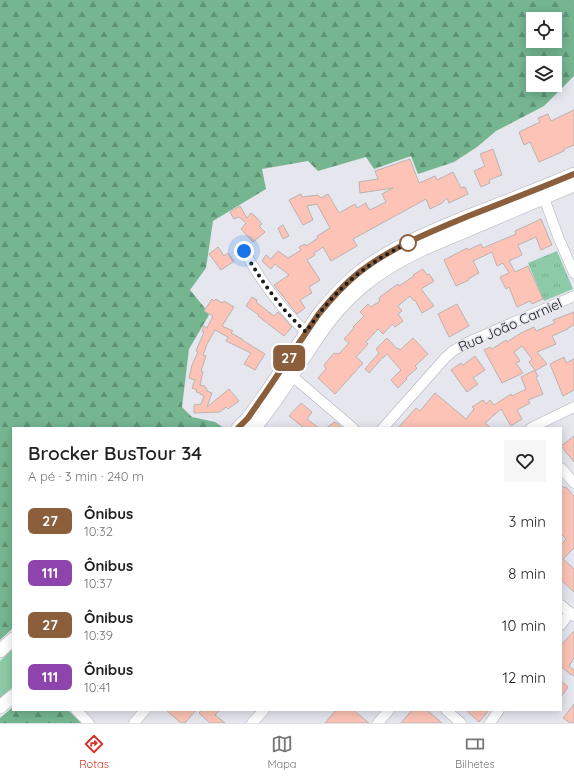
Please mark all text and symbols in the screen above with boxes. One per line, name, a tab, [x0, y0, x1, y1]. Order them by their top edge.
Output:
map controls	[526, 12, 562, 92]
button: locate	[526, 12, 562, 48]
button: layers	[526, 56, 562, 92]
unlabelled marker	[399, 234, 417, 252]
your location	[234, 241, 254, 261]
street label: Rua João Carniel	[455, 294, 565, 356]
line badge: 27	[271, 345, 307, 371]
text: 27	[281, 349, 297, 367]
button: heart	[504, 440, 546, 482]
text: Brocker BusTour 34	[28, 441, 202, 465]
text: A pé · 3 min · 240 m	[28, 468, 144, 484]
text: Ônibus	[84, 504, 133, 523]
text: 27	[42, 512, 58, 530]
text: 3 min	[508, 512, 546, 531]
text: 10:32	[84, 523, 113, 539]
text: Ônibus	[84, 556, 133, 575]
text: 111	[42, 564, 58, 582]
text: 8 min	[508, 564, 546, 583]
text: 10:37	[84, 575, 112, 591]
text: Ônibus	[84, 608, 133, 627]
text: 27	[42, 616, 58, 634]
text: 10 min	[502, 616, 546, 635]
text: 10:39	[84, 627, 113, 643]
text: Ônibus	[84, 660, 133, 679]
text: 111	[42, 668, 58, 686]
text: 12 min	[502, 668, 546, 687]
text: 10:41	[84, 679, 111, 695]
tab: Rotas	[79, 733, 109, 771]
tab: Mapa	[267, 733, 297, 771]
tab: Bilhetes	[455, 733, 495, 771]

